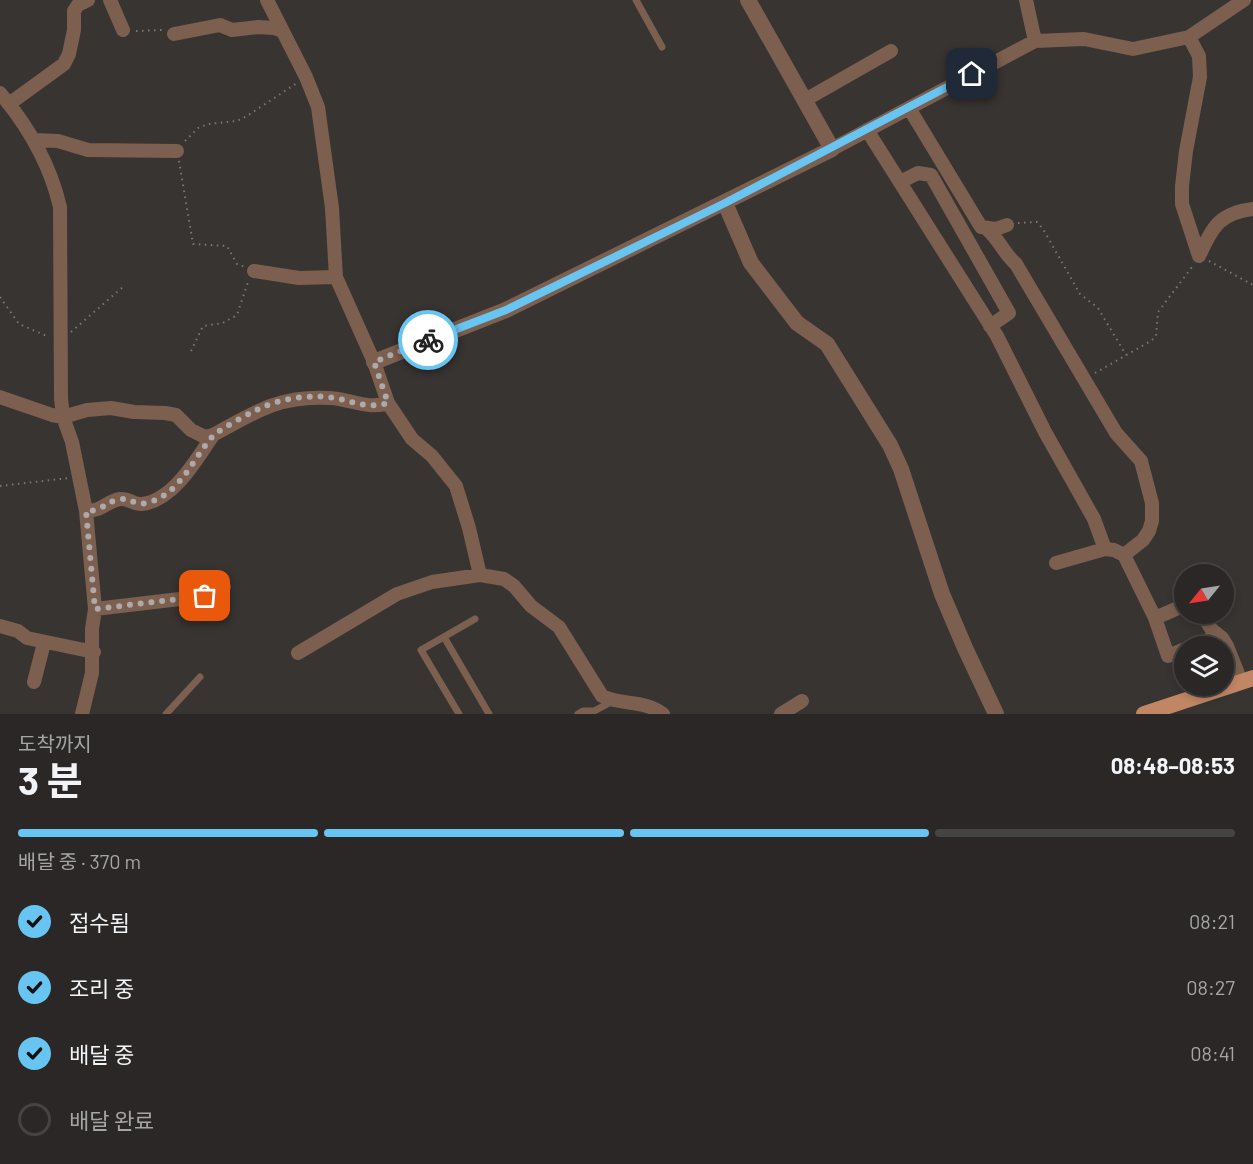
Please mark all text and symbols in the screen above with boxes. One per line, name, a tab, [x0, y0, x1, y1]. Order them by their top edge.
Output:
pin	[946, 48, 997, 99]
icon: home	[955, 57, 988, 90]
courier	[398, 310, 458, 370]
icon: bike	[412, 324, 445, 357]
north arrow	[1174, 564, 1234, 624]
map controls	[1174, 564, 1234, 696]
pin	[179, 570, 230, 621]
icon: bag	[188, 579, 221, 612]
button: layers	[1174, 636, 1234, 696]
text: 도착까지	[18, 731, 92, 755]
text: 08:48–08:53	[1111, 752, 1235, 778]
text: 3 분	[18, 756, 83, 803]
text: 배달 중 · 370 m	[18, 849, 141, 873]
icon: check	[18, 905, 51, 938]
text: 접수됨	[69, 909, 130, 935]
text: 08:21	[1189, 909, 1235, 933]
icon: check	[18, 971, 51, 1004]
text: 조리 중	[69, 975, 134, 1001]
text: 08:27	[1186, 975, 1235, 999]
icon: check	[18, 1037, 51, 1070]
text: 배달 중	[69, 1041, 134, 1067]
text: 08:41	[1190, 1041, 1235, 1065]
text: 배달 완료	[69, 1107, 154, 1133]

